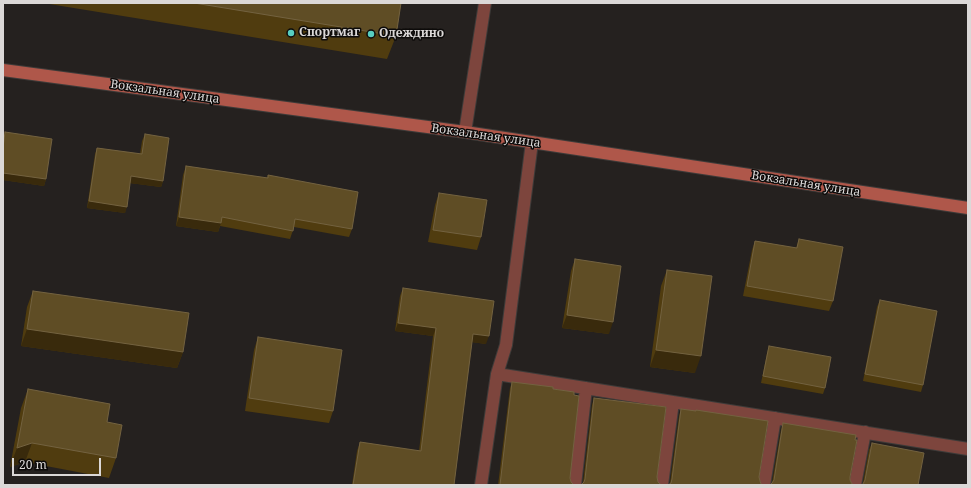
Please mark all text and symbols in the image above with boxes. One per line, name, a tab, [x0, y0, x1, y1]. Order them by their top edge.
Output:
place label: Спортмаг	[299, 26, 360, 40]
place label: Одеждино	[379, 27, 444, 41]
marker: Спортмаг	[286, 28, 296, 38]
marker: Одеждино	[366, 29, 376, 39]
street label: Вокзальная улица	[109, 77, 221, 107]
street label: Вокзальная улица	[430, 121, 542, 151]
street label: Вокзальная улица	[750, 168, 862, 200]
scale bar	[14, 450, 103, 476]
text: 20 m	[19, 456, 47, 473]

